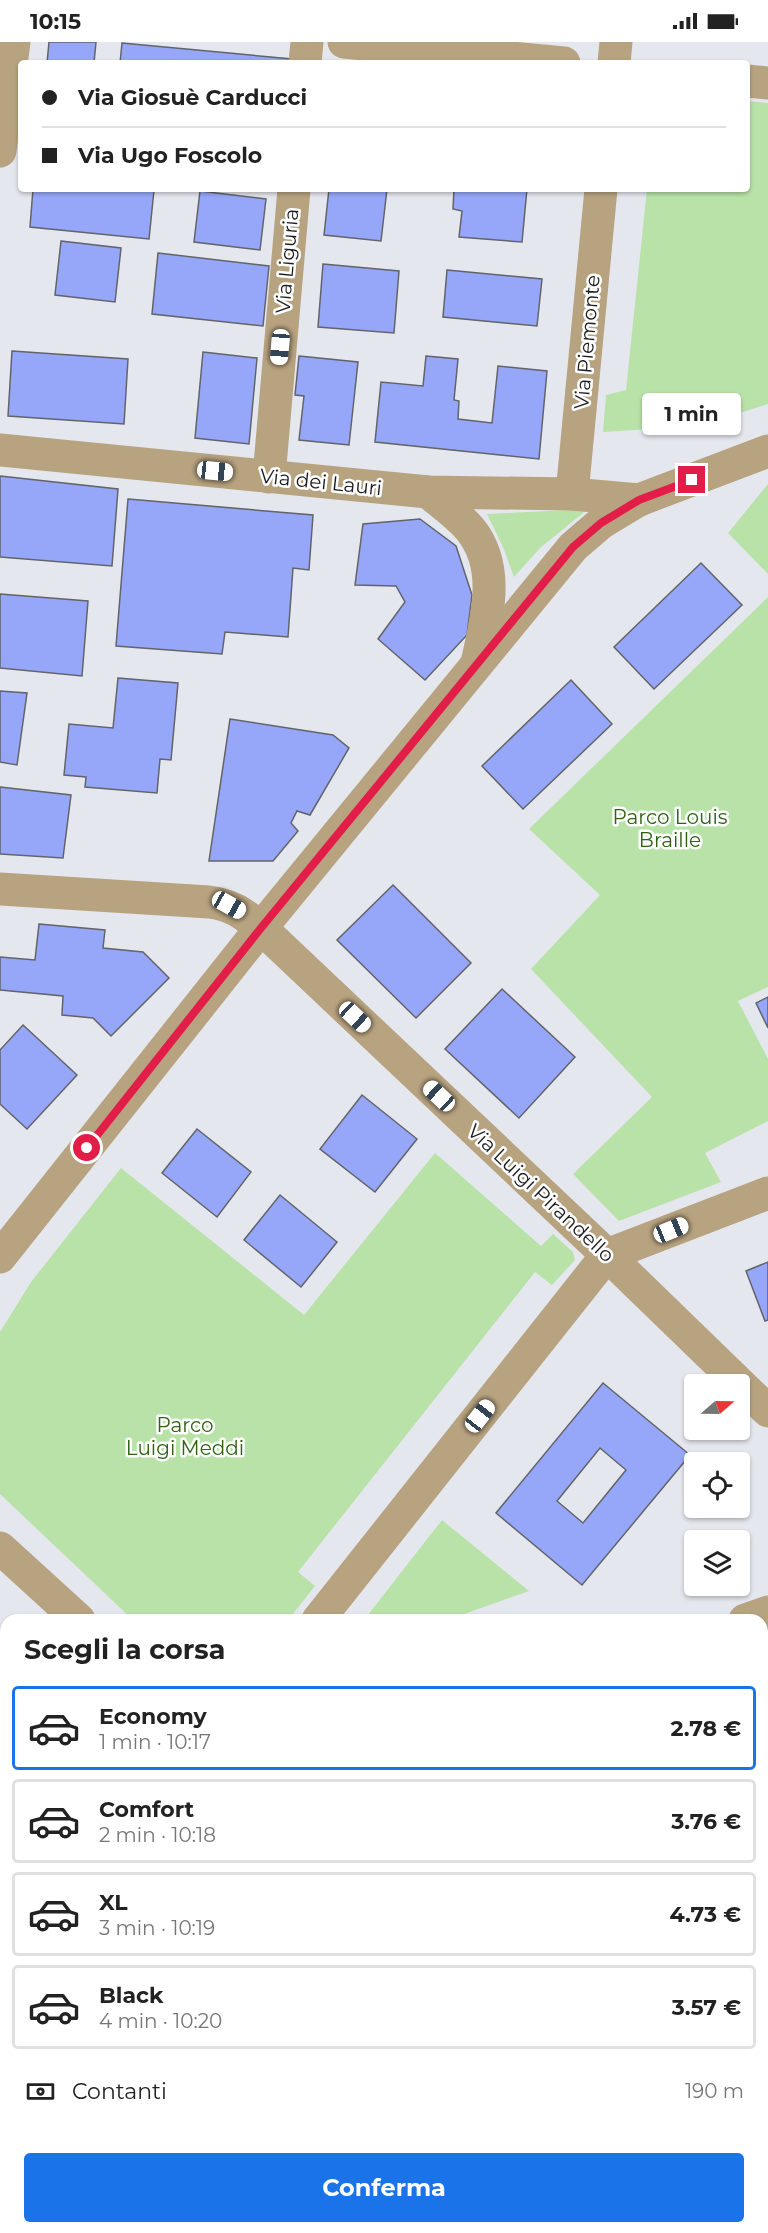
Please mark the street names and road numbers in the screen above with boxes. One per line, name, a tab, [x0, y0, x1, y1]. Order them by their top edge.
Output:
street label: Via Liguria	[270, 207, 304, 315]
street label: Via Piemonte	[569, 274, 605, 410]
street label: Via dei Lauri	[259, 464, 383, 500]
street label: Via Luigi Pirandello	[463, 1119, 619, 1267]

